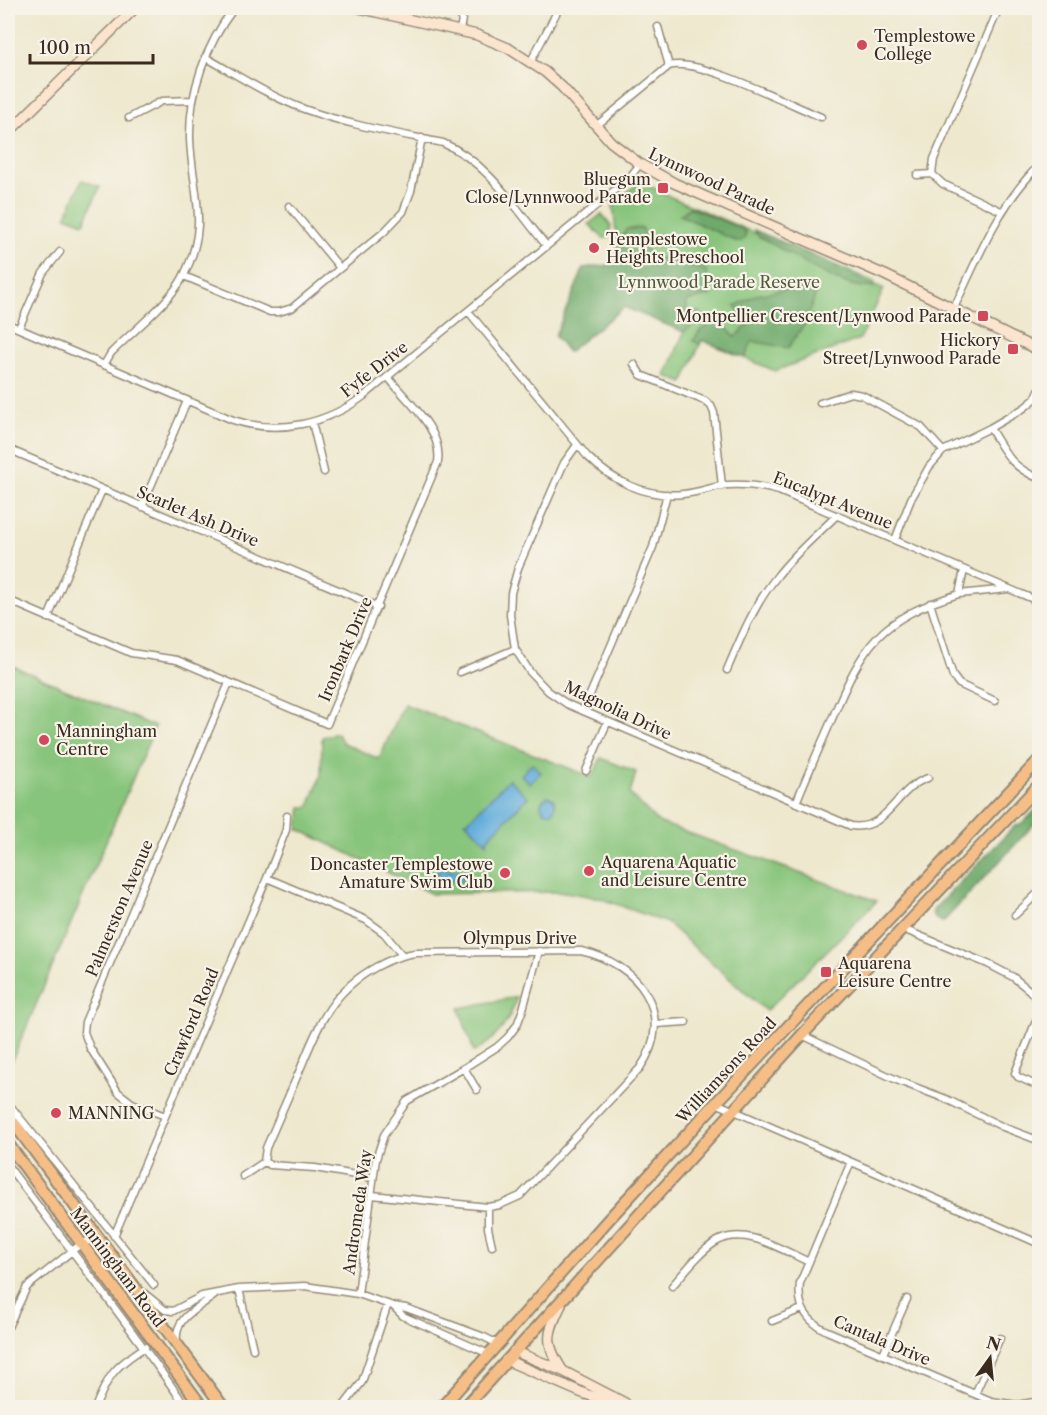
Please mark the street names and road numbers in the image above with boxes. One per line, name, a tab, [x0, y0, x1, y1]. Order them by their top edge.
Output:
street label: Lynnwood Parade	[646, 143, 778, 219]
street label: Fyfe Drive	[336, 337, 412, 401]
street label: Eucalypt Avenue	[770, 467, 896, 533]
street label: Scarlet Ash Drive	[134, 481, 262, 551]
street label: Ironbark Drive	[314, 594, 376, 704]
street label: Magnolia Drive	[561, 676, 675, 744]
street label: Palmerston Avenue	[81, 836, 157, 980]
street label: Olympus Drive	[463, 928, 577, 948]
street label: Crawford Road	[159, 965, 223, 1079]
street label: Williamsons Road	[671, 1013, 780, 1128]
street label: Andromeda Way	[338, 1147, 376, 1277]
street label: Manningham Road	[66, 1203, 170, 1331]
street label: Cantala Drive	[830, 1311, 934, 1369]

